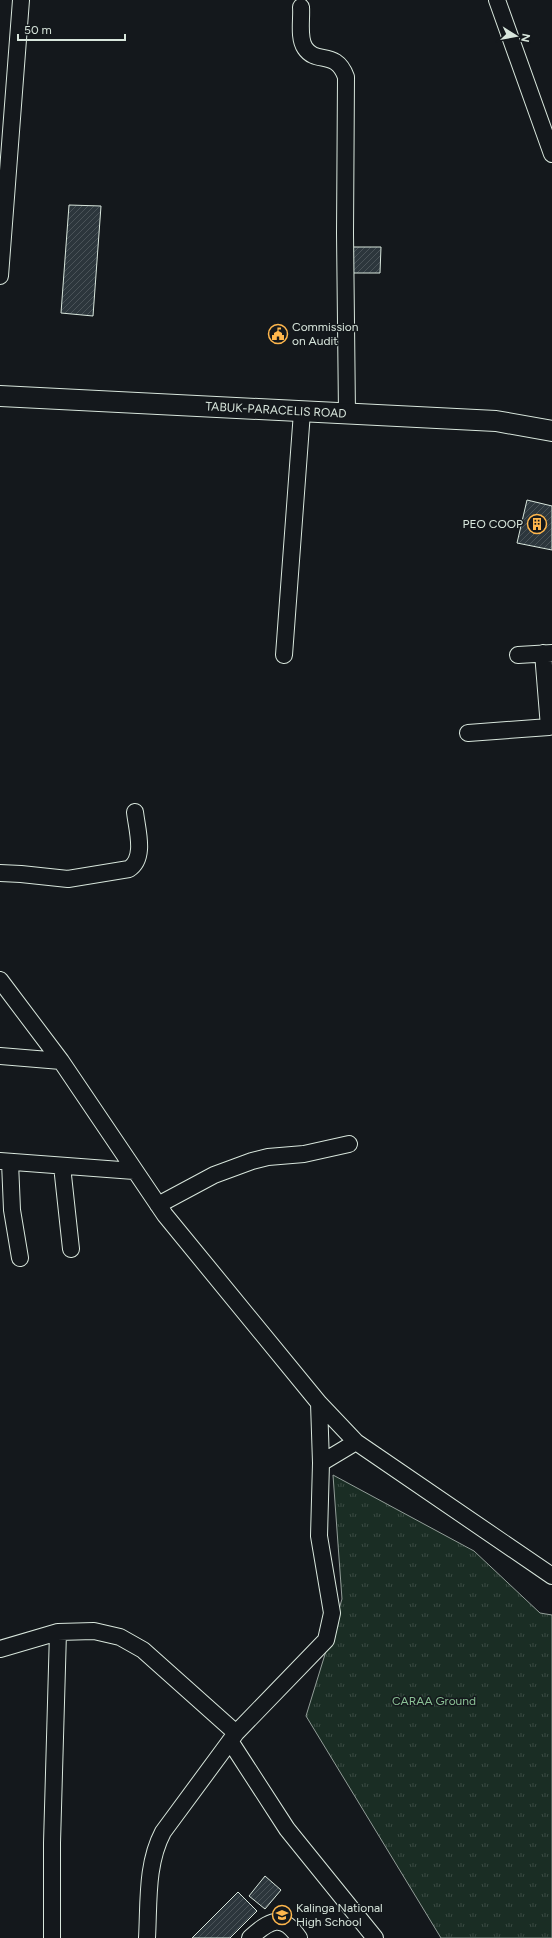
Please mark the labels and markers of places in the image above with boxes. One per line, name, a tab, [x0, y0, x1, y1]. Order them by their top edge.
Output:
place label: Commission on Audit	[292, 320, 359, 348]
public building icon: Commission on Audit	[267, 323, 289, 345]
building icon: PEO COOP	[526, 513, 548, 535]
place label: PEO COOP	[462, 517, 523, 531]
place label: Kalinga National High School	[296, 1901, 383, 1929]
school or university icon: Kalinga National High School	[271, 1904, 293, 1926]

